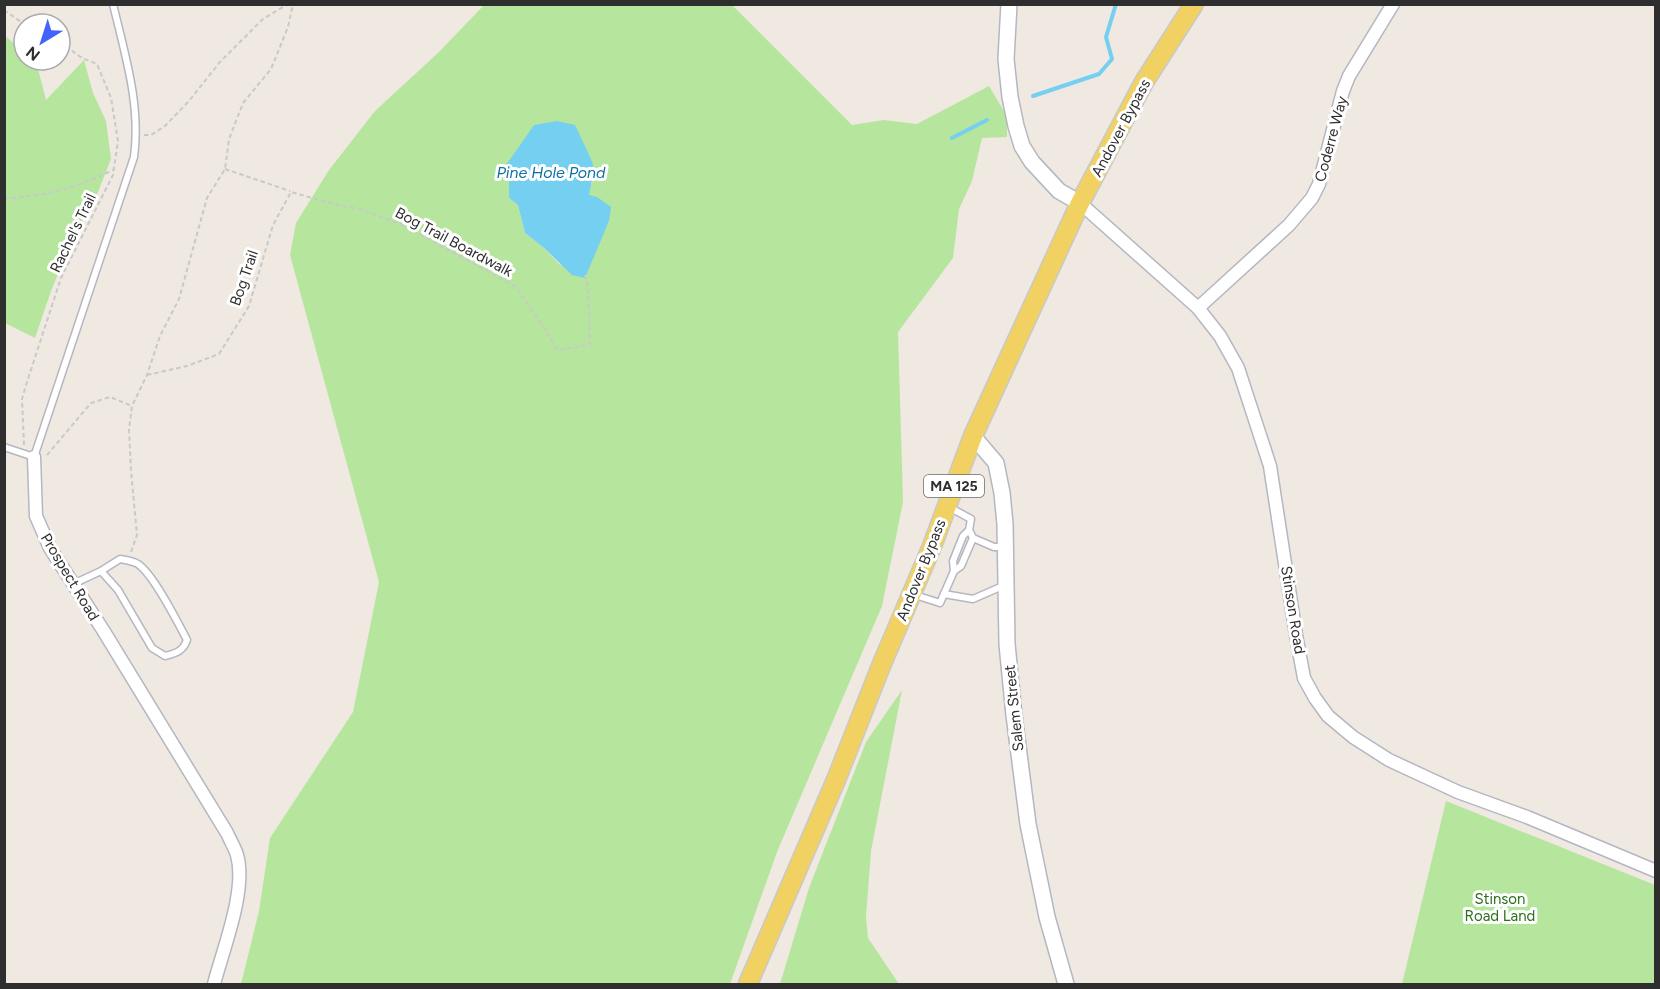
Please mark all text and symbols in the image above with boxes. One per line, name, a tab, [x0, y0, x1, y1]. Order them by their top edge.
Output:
north arrow	[12, 12, 72, 72]
text: N	[22, 42, 44, 65]
street label: Andover Bypass	[1088, 76, 1154, 180]
street label: Coderre Way	[1311, 94, 1351, 184]
water label: Pine Hole Pond	[497, 163, 606, 182]
street label: Rachel's Trail	[46, 190, 100, 276]
street label: Bog Trail Boardwalk	[392, 203, 516, 281]
street label: Bog Trail	[226, 248, 262, 308]
road number: MA 125	[924, 475, 984, 497]
street label: Andover Bypass	[892, 517, 950, 623]
street label: Prospect Road	[37, 530, 103, 624]
street label: Stinson Road	[1277, 565, 1309, 655]
street label: Salem Street	[1000, 664, 1027, 752]
park label: Stinson Road Land	[1465, 890, 1535, 925]

